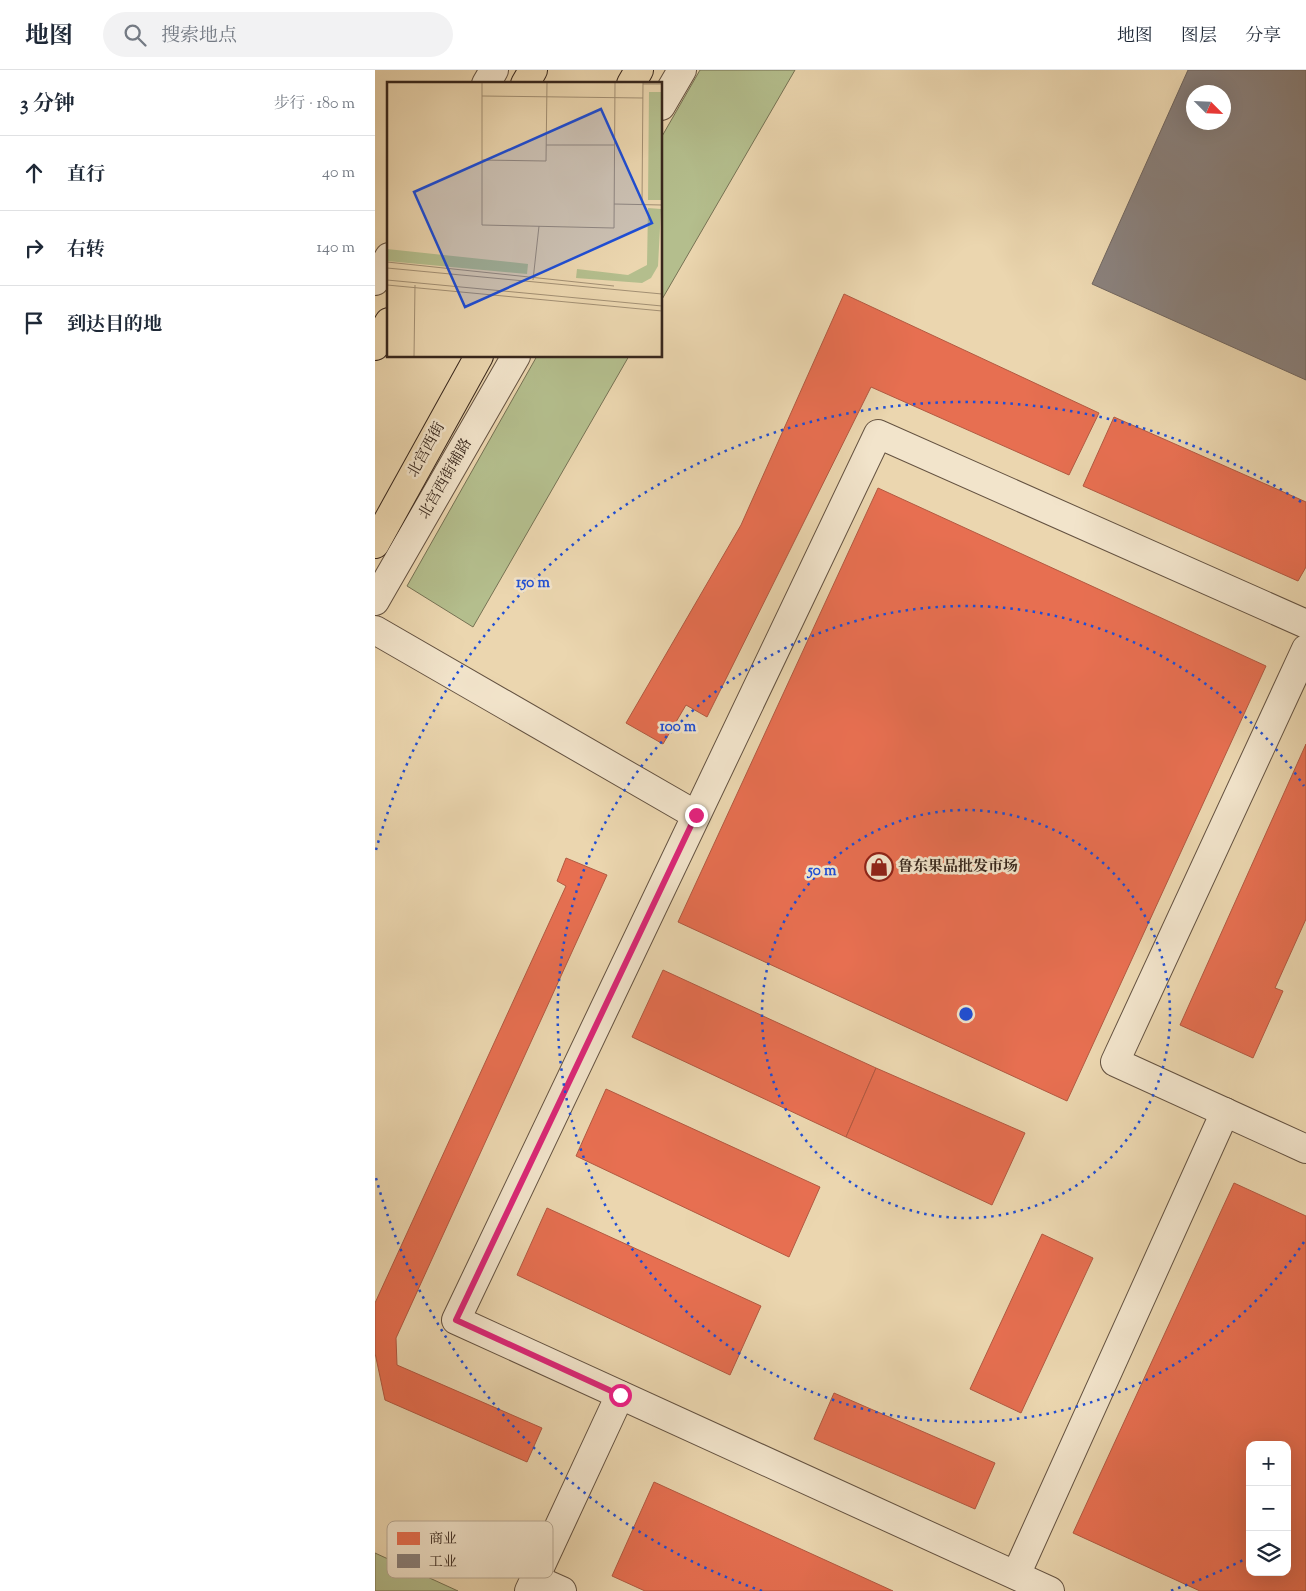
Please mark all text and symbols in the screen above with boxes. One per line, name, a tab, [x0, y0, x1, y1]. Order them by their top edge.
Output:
search box	[103, 12, 453, 57]
text: 地图	[25, 20, 73, 54]
icon: search	[121, 21, 149, 49]
text: 搜索地点	[161, 23, 237, 50]
text: 地图	[1117, 24, 1153, 50]
text: 图层	[1181, 24, 1217, 50]
text: 分享	[1245, 24, 1281, 50]
inset map	[387, 82, 663, 358]
north arrow	[1186, 85, 1231, 130]
text: 3 分钟	[20, 90, 75, 120]
text: 步行 · 180 m	[274, 93, 355, 116]
icon: ahead	[20, 159, 48, 187]
text: 直行	[67, 162, 105, 189]
text: 40 m	[322, 162, 355, 185]
icon: right	[20, 234, 48, 262]
text: 右转	[67, 237, 105, 264]
text: 140 m	[317, 237, 355, 260]
icon: arrive	[20, 309, 48, 337]
text: 到达目的地	[67, 312, 162, 339]
street label: 北宫西街	[403, 419, 451, 481]
street label: 北宫西街辅路	[414, 435, 478, 523]
text: 150 m	[516, 573, 550, 594]
text: 100 m	[660, 717, 697, 738]
route end	[685, 804, 708, 827]
shop icon: 鲁东果品批发市场	[864, 852, 894, 882]
place label: 鲁东果品批发市场	[898, 857, 1018, 878]
text: 50 m	[807, 861, 837, 882]
centre of rings	[957, 1005, 975, 1023]
route start	[609, 1384, 632, 1407]
map controls	[1246, 1441, 1291, 1576]
button: +	[1246, 1441, 1291, 1486]
button: −	[1246, 1486, 1291, 1531]
legend	[387, 1521, 553, 1578]
text: 商业	[429, 1530, 457, 1550]
button: layers	[1246, 1531, 1291, 1576]
text: 工业	[429, 1553, 457, 1573]

